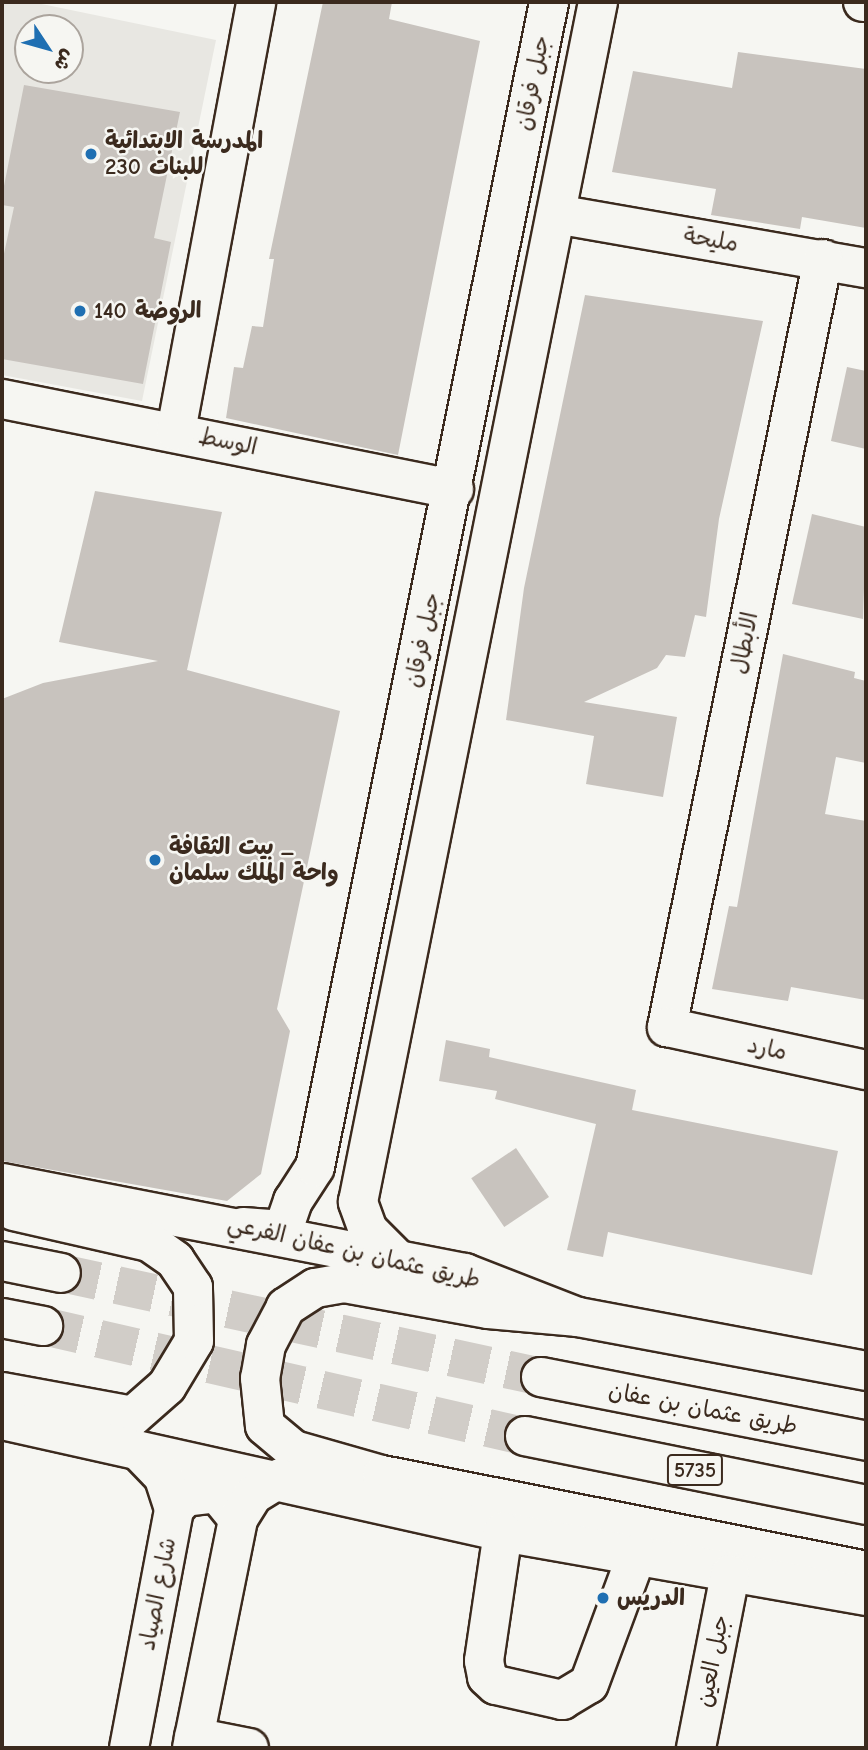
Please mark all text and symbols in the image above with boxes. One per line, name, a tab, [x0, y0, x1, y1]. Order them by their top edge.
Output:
north arrow	[14, 14, 84, 84]
street label: جبل فرقان	[510, 33, 556, 133]
text: ش	[49, 45, 79, 75]
place label: المدرسة الابتدائية 230 للبنات	[105, 127, 263, 181]
marker: المدرسة الابتدائية 230 للبنات	[83, 146, 99, 162]
street label: مليحة	[682, 222, 740, 258]
place label: الروضة 140	[94, 297, 202, 325]
marker: الروضة 140	[72, 303, 88, 319]
street label: الوسط	[196, 422, 260, 462]
street label: جبل فرقان	[399, 590, 447, 690]
street label: الأبطال	[725, 610, 765, 676]
place label: بيت الثقافة _ واحة الملك سلمان	[169, 833, 339, 887]
marker: بيت الثقافة _ واحة الملك سلمان	[147, 852, 163, 868]
street label: مارد	[745, 1031, 789, 1067]
street label: طريق عثمان بن عفان الفرعي	[225, 1209, 483, 1295]
street label: طريق عثمان بن عفان	[606, 1377, 800, 1441]
road number: 5735	[665, 1452, 725, 1488]
street label: شارع الصياد	[134, 1535, 182, 1653]
place label: الدريس	[617, 1584, 685, 1612]
marker: الدريس	[595, 1590, 611, 1606]
street label: جبل العين	[691, 1613, 735, 1709]

